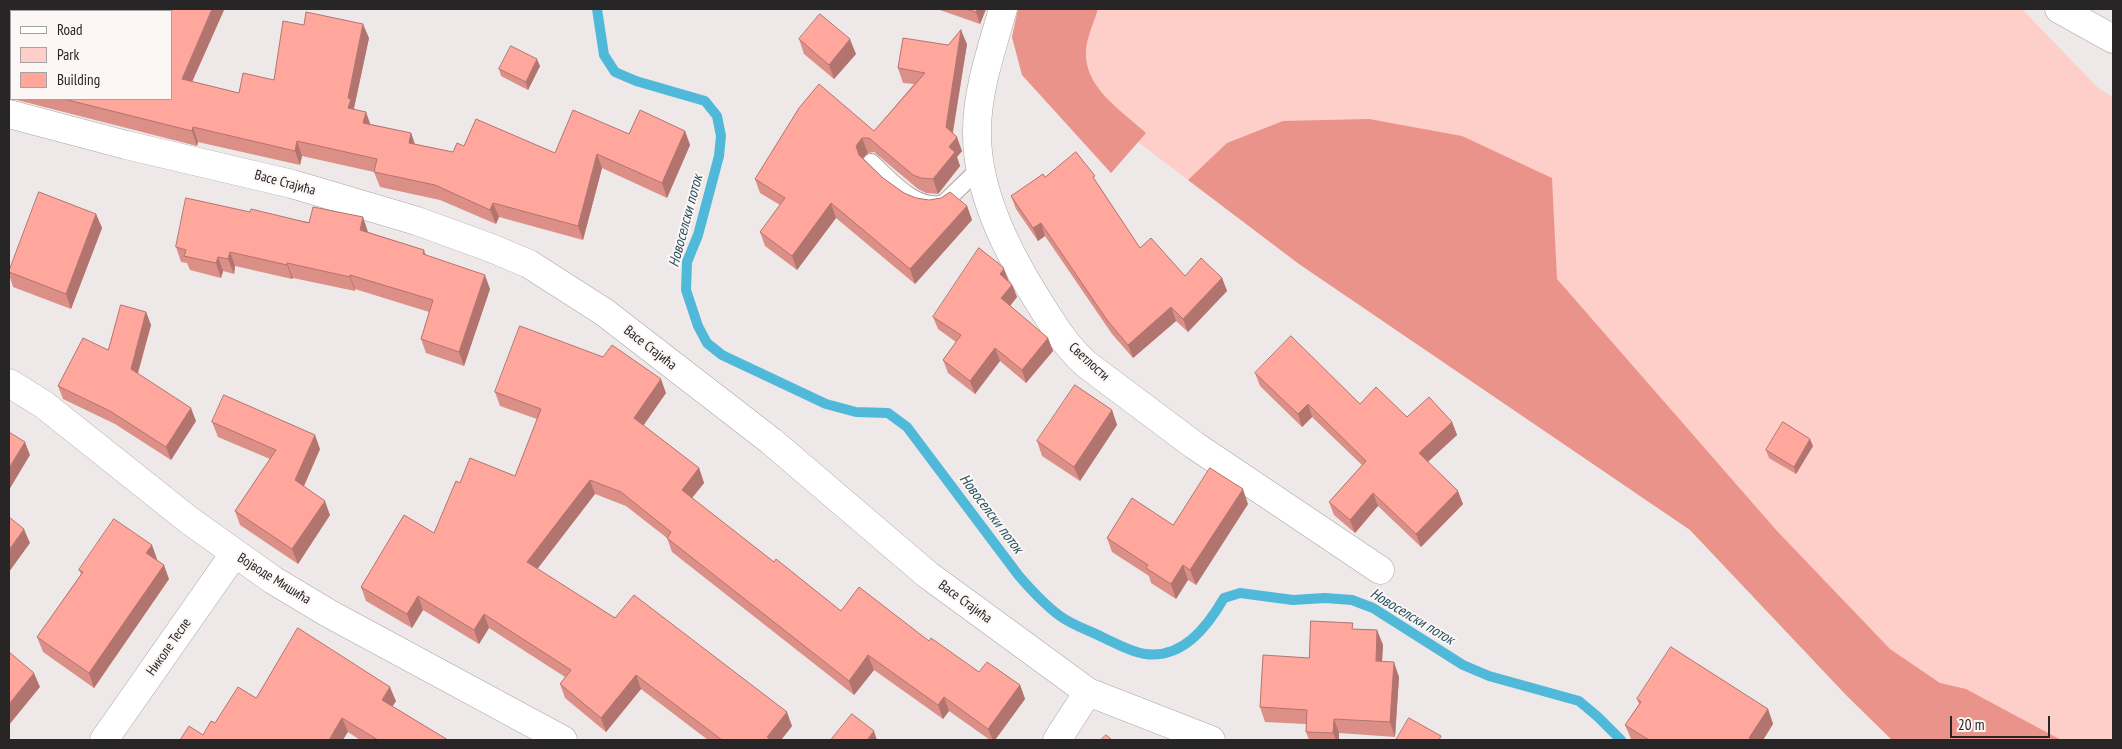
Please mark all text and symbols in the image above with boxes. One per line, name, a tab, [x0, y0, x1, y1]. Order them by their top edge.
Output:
legend	[10, 10, 172, 100]
text: Road	[57, 20, 83, 39]
text: Park	[57, 45, 79, 64]
text: Building	[57, 70, 100, 89]
street label: Васе Стајића	[253, 167, 317, 199]
water label: Новоселски поток	[665, 173, 707, 269]
street label: Васе Стајића	[620, 322, 680, 374]
street label: Светлости	[1065, 339, 1113, 385]
water label: Новоселски поток	[955, 471, 1027, 557]
street label: Војводе Мишића	[234, 550, 314, 608]
street label: Васе Стајића	[935, 577, 995, 627]
water label: Новоселски поток	[1367, 585, 1457, 649]
street label: Николе Тесле	[143, 615, 195, 679]
scale bar	[1952, 706, 2052, 738]
text: 20 m	[1958, 715, 1984, 734]

